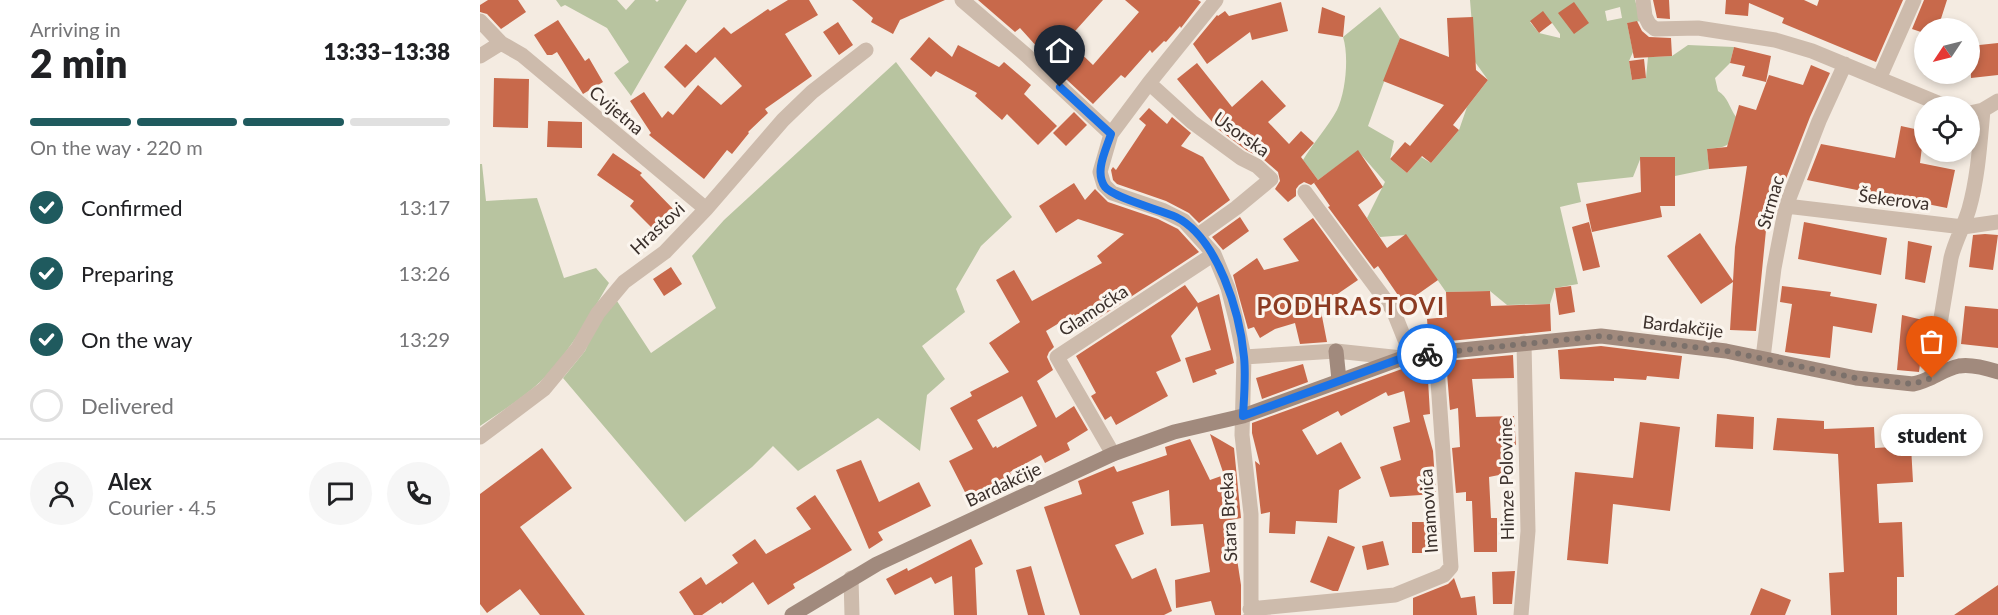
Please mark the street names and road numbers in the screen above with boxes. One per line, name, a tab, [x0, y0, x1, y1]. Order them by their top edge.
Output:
street label: Cvijetna	[585, 81, 649, 139]
street label: Usorska	[1210, 107, 1274, 161]
street label: Strmac	[1752, 172, 1788, 231]
street label: Šekerova	[1857, 184, 1931, 214]
street label: Hrastovi	[625, 197, 689, 259]
street label: Glamočka	[1054, 280, 1132, 340]
street label: Bardakčije	[1641, 310, 1725, 342]
street label: Himze Polovine	[1494, 417, 1518, 541]
street label: Bardakčije	[962, 457, 1044, 511]
street label: Imamovića	[1414, 468, 1442, 554]
street label: Stara Breka	[1215, 472, 1241, 562]

